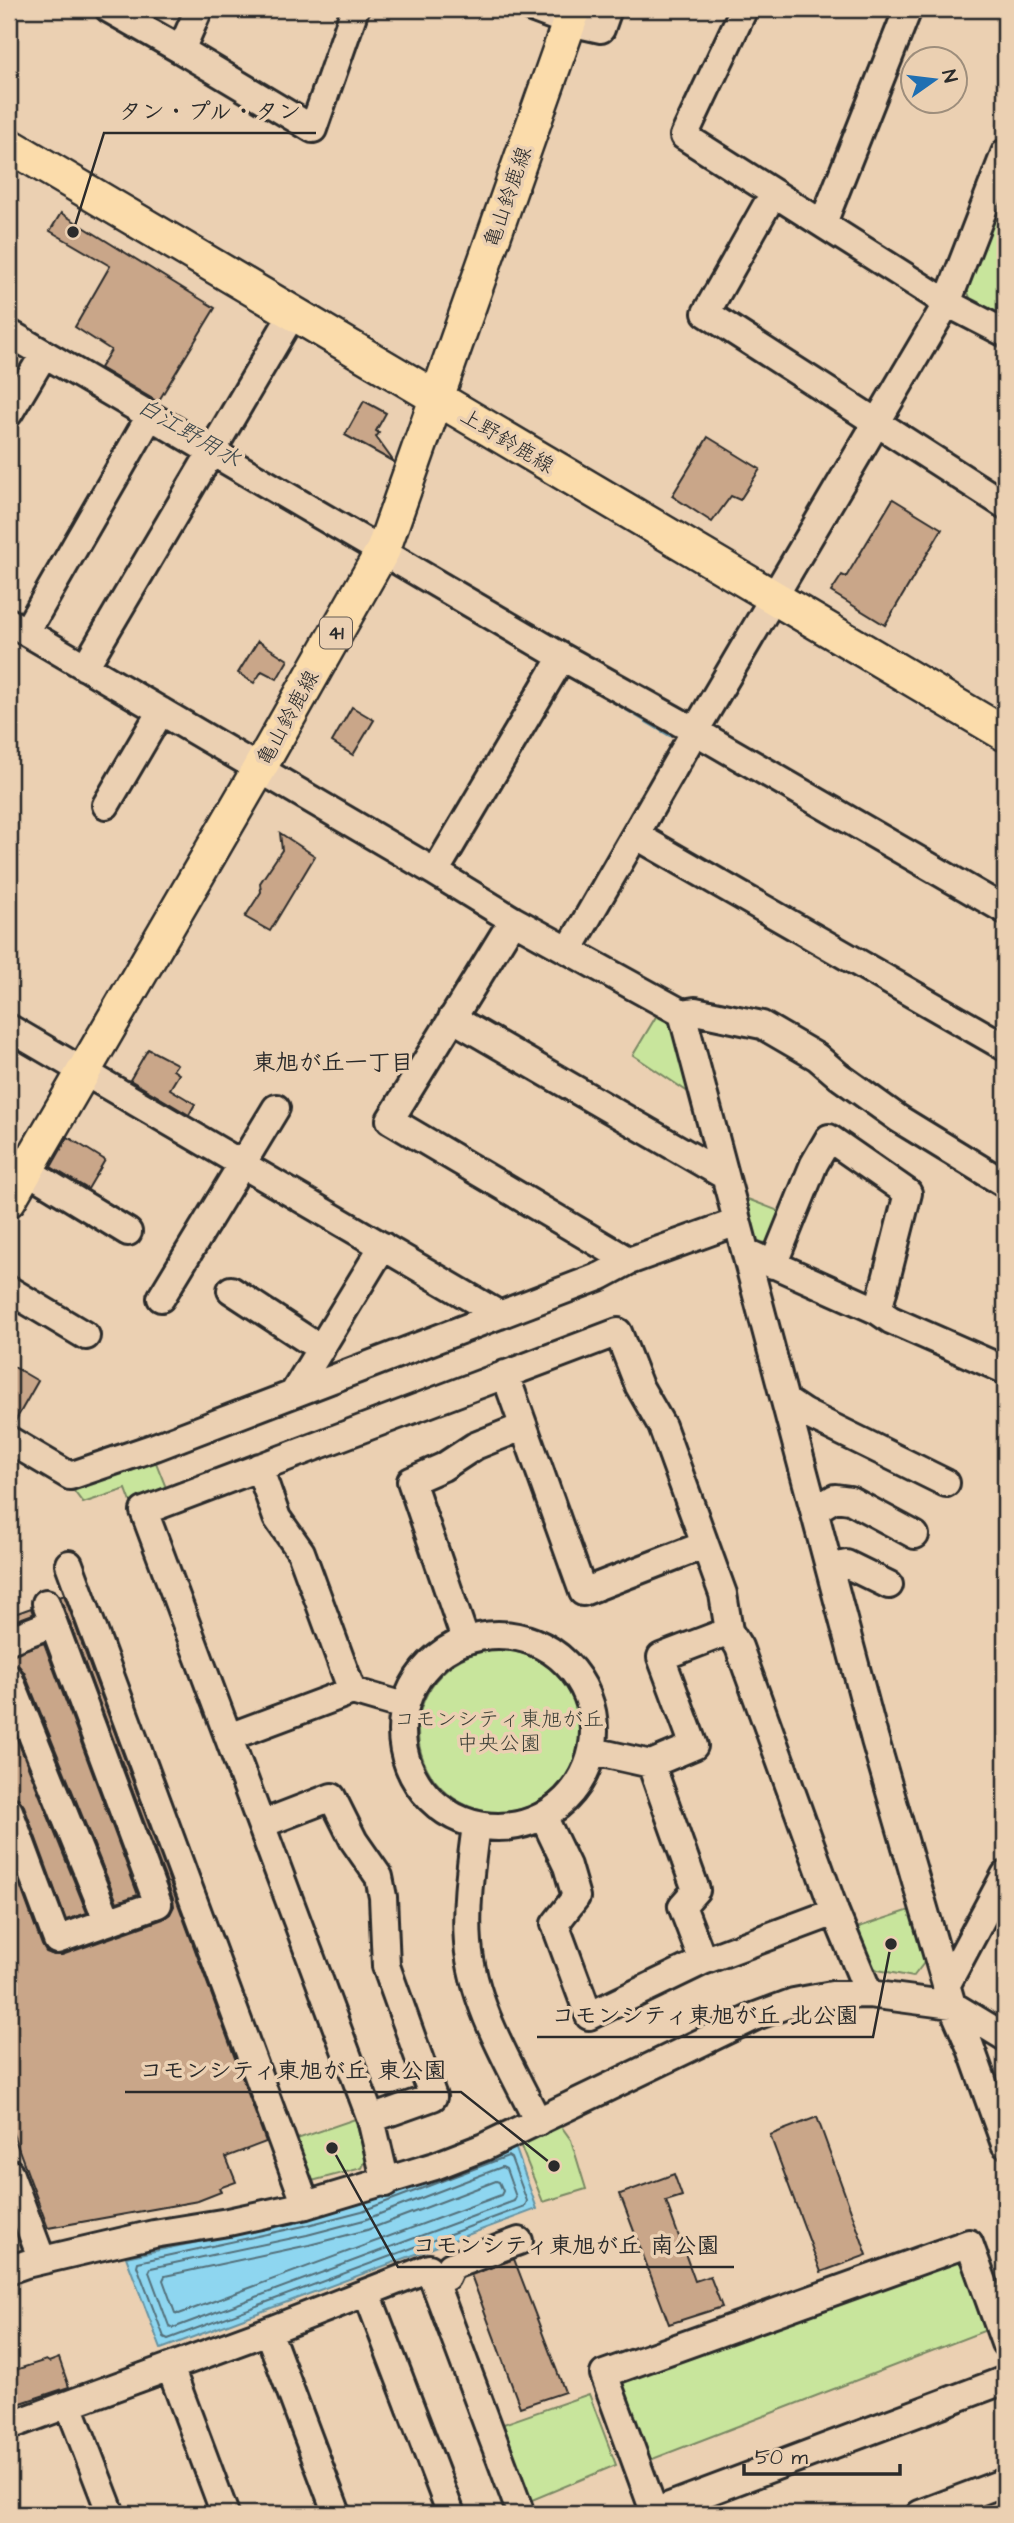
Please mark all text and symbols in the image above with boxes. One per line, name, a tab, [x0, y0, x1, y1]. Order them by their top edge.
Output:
north arrow	[898, 46, 968, 116]
text: N	[934, 67, 964, 85]
callout: タン・プル・タン	[104, 89, 316, 133]
text: タン・プル・タン	[119, 96, 301, 128]
street label: 亀山鈴鹿線	[477, 143, 539, 251]
water label: 白江野用水	[131, 390, 247, 476]
street label: 上野鈴鹿線	[455, 402, 559, 480]
road number: 41	[320, 618, 352, 648]
street label: 亀山鈴鹿線	[250, 665, 326, 771]
district label: 東旭が丘一丁目	[253, 1047, 414, 1079]
park label: コモンシティ東旭が丘 中央公園	[394, 1705, 604, 1758]
callout: コモンシティ東旭が丘 北公園	[537, 1993, 873, 2037]
text: コモンシティ東旭が丘 北公園	[552, 2000, 858, 2032]
callout: コモンシティ東旭が丘 東公園	[125, 2048, 461, 2092]
text: コモンシティ東旭が丘 東公園	[140, 2055, 446, 2087]
callout: コモンシティ東旭が丘 南公園	[398, 2223, 734, 2267]
text: コモンシティ東旭が丘 南公園	[413, 2230, 719, 2262]
scale bar	[744, 2432, 900, 2476]
text: 50 m	[755, 2443, 809, 2472]

